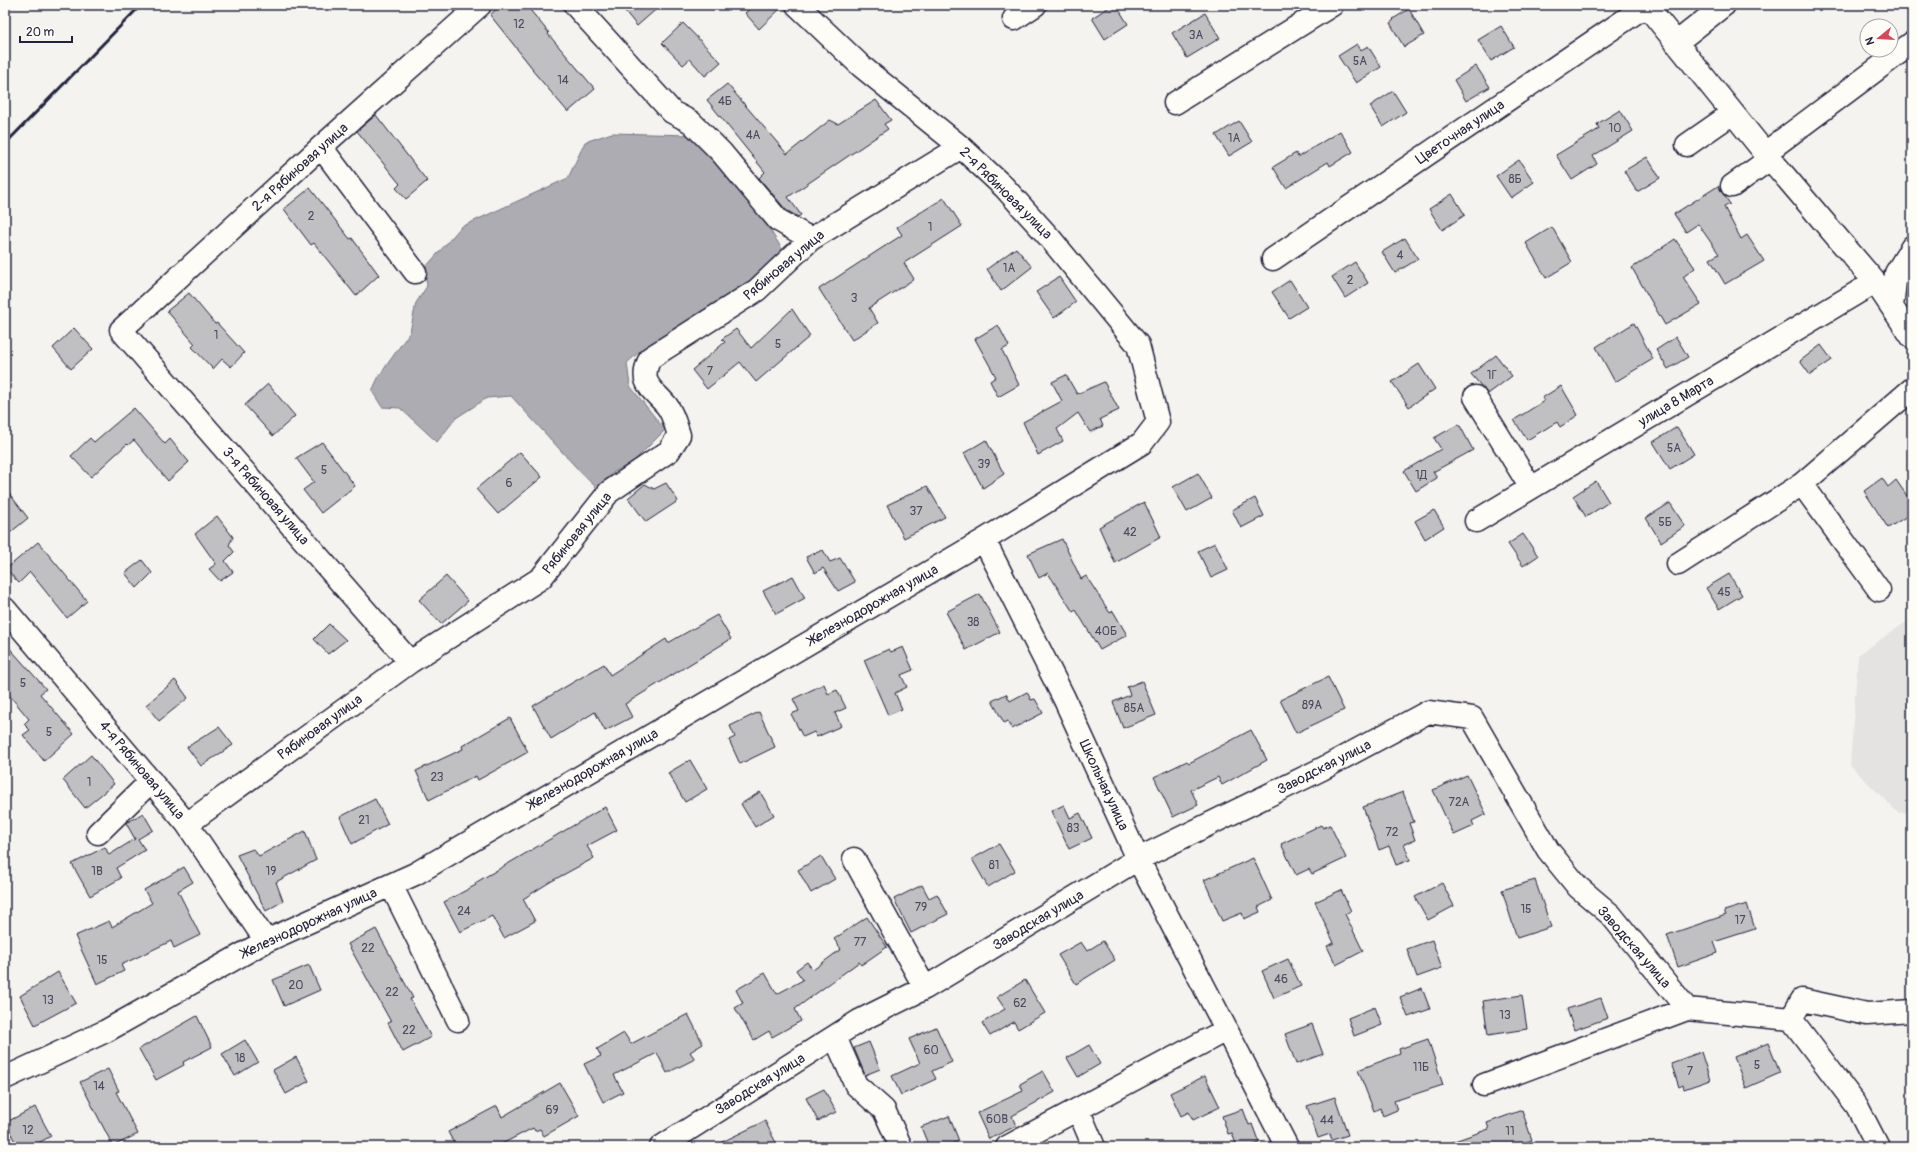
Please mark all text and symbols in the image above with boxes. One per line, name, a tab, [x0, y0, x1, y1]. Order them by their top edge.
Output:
house number: 12	[513, 17, 525, 32]
scale bar	[20, 18, 72, 44]
north arrow	[1859, 18, 1899, 58]
text: 20 m	[26, 25, 55, 40]
house number: 3А	[1189, 28, 1203, 43]
text: N	[1862, 35, 1877, 46]
house number: 5А	[1353, 54, 1367, 69]
house number: 14	[557, 73, 569, 88]
house number: 4Б	[718, 94, 732, 109]
street label: Цветочная улица	[1412, 96, 1508, 168]
street label: 2-я Рябиновая улица	[248, 119, 352, 215]
house number: 10	[1609, 121, 1621, 136]
house number: 4А	[746, 128, 761, 143]
house number: 1А	[1228, 131, 1240, 146]
street label: 2-я Рябиновая улица	[956, 143, 1056, 243]
house number: 8Б	[1508, 172, 1522, 187]
house number: 2	[308, 209, 314, 223]
house number: 1	[928, 220, 932, 235]
street label: Рябиновая улица	[740, 226, 828, 304]
house number: 4	[1397, 248, 1404, 263]
house number: 1А	[1003, 261, 1015, 276]
house number: 2	[1347, 273, 1354, 288]
house number: 3	[851, 291, 858, 306]
house number: 1	[214, 328, 218, 343]
house number: 5	[775, 337, 781, 352]
house number: 7	[707, 364, 714, 379]
house number: 1Г	[1487, 368, 1497, 383]
street label: улица 8 Марта	[1634, 372, 1717, 431]
house number: 5А	[1667, 441, 1681, 456]
street label: 3-я Рябиновая улица	[219, 444, 313, 548]
house number: 39	[978, 457, 990, 472]
house number: 5	[321, 463, 327, 478]
house number: 1Д	[1415, 468, 1428, 483]
house number: 6	[506, 476, 513, 491]
street label: Рябиновая улица	[539, 489, 615, 577]
house number: 37	[909, 504, 923, 519]
house number: 5Б	[1658, 515, 1672, 530]
house number: 42	[1123, 525, 1137, 540]
street label: Железнодорожная улица	[803, 561, 941, 650]
house number: 45	[1717, 585, 1731, 600]
house number: 38	[967, 615, 979, 630]
house number: 40Б	[1095, 624, 1117, 639]
house number: 5	[20, 676, 26, 691]
street label: Рябиновая улица	[274, 691, 366, 763]
house number: 89А	[1302, 698, 1322, 713]
house number: 85А	[1124, 701, 1144, 716]
street label: 4-я Рябиновая улица	[96, 717, 188, 823]
house number: 5	[46, 725, 52, 740]
street label: Железнодорожная улица	[523, 725, 661, 814]
street label: Заводская улица	[1274, 736, 1374, 798]
street label: Школьная улица	[1076, 737, 1132, 833]
house number: 23	[430, 770, 444, 785]
house number: 1	[87, 775, 91, 790]
house number: 72А	[1449, 795, 1470, 810]
house number: 21	[358, 813, 370, 828]
house number: 83	[1067, 821, 1080, 836]
house number: 72	[1385, 825, 1399, 840]
house number: 81	[989, 858, 999, 873]
house number: 1В	[91, 864, 103, 879]
house number: 19	[266, 864, 276, 879]
street label: Железнодорожная улица	[237, 884, 380, 963]
street label: Заводская улица	[989, 886, 1087, 954]
house number: 79	[915, 900, 927, 915]
house number: 15	[1520, 902, 1532, 917]
street label: Заводская улица	[1594, 903, 1674, 991]
house number: 24	[457, 904, 471, 919]
house number: 17	[1734, 913, 1746, 928]
house number: 77	[854, 935, 867, 950]
house number: 22	[361, 941, 375, 956]
house number: 15	[96, 953, 108, 968]
house number: 46	[1274, 972, 1288, 987]
house number: 20	[289, 978, 303, 993]
house number: 22	[385, 985, 399, 1000]
house number: 13	[42, 993, 54, 1008]
house number: 62	[1013, 996, 1027, 1011]
house number: 13	[1499, 1008, 1511, 1023]
house number: 22	[402, 1023, 416, 1038]
house number: 60	[923, 1043, 939, 1058]
street label: Заводская улица	[712, 1049, 808, 1119]
house number: 18	[235, 1051, 245, 1066]
house number: 5	[1754, 1058, 1760, 1073]
house number: 11Б	[1413, 1060, 1429, 1075]
house number: 7	[1687, 1064, 1694, 1079]
house number: 14	[93, 1079, 105, 1094]
house number: 69	[545, 1103, 559, 1118]
house number: 60В	[986, 1112, 1008, 1127]
house number: 44	[1320, 1113, 1334, 1128]
house number: 12	[22, 1123, 34, 1138]
house number: 11	[1505, 1124, 1515, 1139]

